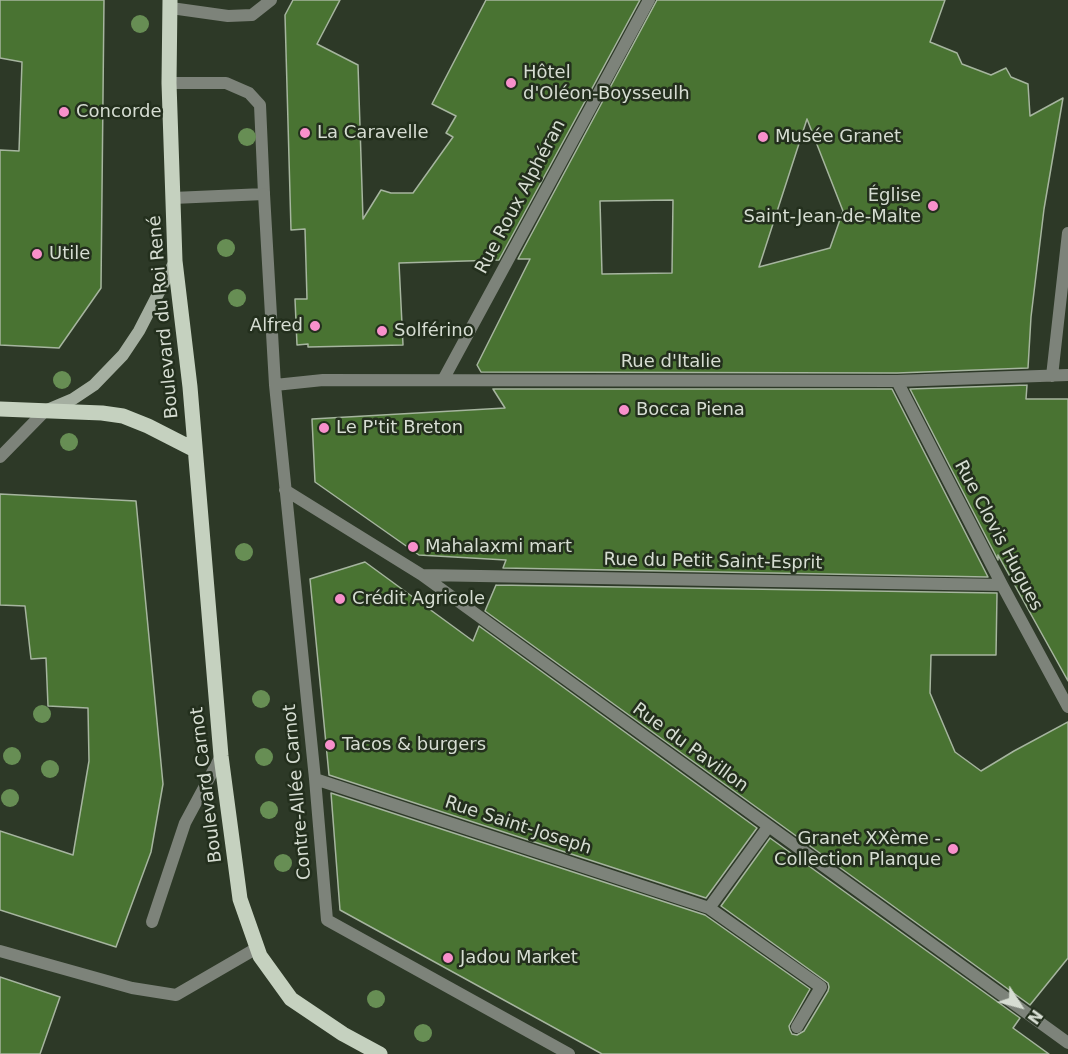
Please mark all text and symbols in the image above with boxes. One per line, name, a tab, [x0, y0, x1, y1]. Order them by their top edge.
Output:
place label: Hôtel d'Oléon-Boysseulh	[523, 62, 690, 104]
marker: Hôtel d'Oléon-Boysseulh	[504, 76, 518, 90]
place label: Concorde	[76, 101, 161, 123]
marker: Concorde	[57, 105, 71, 119]
street label: Rue Roux Alphéran	[471, 116, 571, 278]
place label: La Caravelle	[317, 122, 429, 144]
marker: La Caravelle	[298, 126, 312, 140]
place label: Musée Granet	[775, 126, 901, 148]
marker: Musée Granet	[756, 130, 770, 144]
place label: Église Saint-Jean-de-Malte	[744, 185, 921, 228]
marker: Église Saint-Jean-de-Malte	[926, 199, 940, 213]
street label: Boulevard du Roi René	[144, 214, 184, 420]
place label: Utile	[49, 243, 90, 265]
marker: Utile	[30, 247, 44, 261]
place label: Alfred	[250, 315, 303, 337]
marker: Alfred	[308, 319, 322, 333]
place label: Solférino	[394, 320, 474, 342]
marker: Solférino	[375, 324, 389, 338]
street label: Rue d'Italie	[621, 351, 721, 373]
place label: Bocca Piena	[636, 399, 745, 421]
marker: Bocca Piena	[617, 403, 631, 417]
place label: Le P'tit Breton	[336, 417, 463, 439]
marker: Le P'tit Breton	[317, 421, 331, 435]
street label: Rue Clovis Hugues	[949, 457, 1047, 615]
place label: Mahalaxmi mart	[425, 536, 572, 558]
marker: Mahalaxmi mart	[406, 540, 420, 554]
street label: Rue du Petit Saint-Esprit	[604, 549, 822, 575]
place label: Crédit Agricole	[352, 588, 485, 610]
marker: Crédit Agricole	[333, 592, 347, 606]
street label: Rue du Pavillon	[628, 699, 752, 797]
street label: Contre-Allée Carnot	[280, 703, 316, 881]
street label: Boulevard Carnot	[187, 706, 227, 864]
place label: Tacos & burgers	[342, 734, 486, 756]
marker: Tacos & burgers	[323, 738, 337, 752]
street label: Rue Saint-Joseph	[442, 792, 594, 860]
place label: Granet XXème - Collection Planque	[774, 828, 941, 870]
marker: Granet XXème - Collection Planque	[946, 842, 960, 856]
place label: Jadou Market	[460, 947, 578, 969]
marker: Jadou Market	[441, 951, 455, 965]
north arrow	[990, 976, 1050, 1036]
text: N	[1023, 1006, 1047, 1028]

